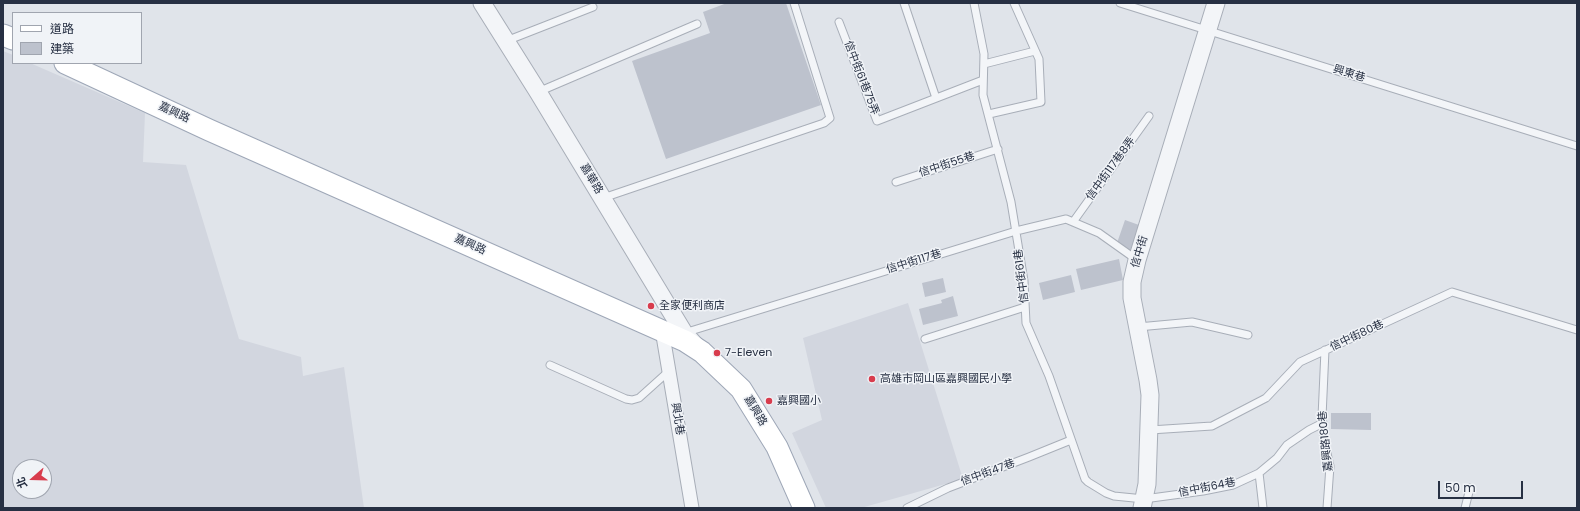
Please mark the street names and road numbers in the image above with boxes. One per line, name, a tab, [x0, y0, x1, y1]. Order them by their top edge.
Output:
street label: 信中街61巷75弄	[841, 39, 881, 117]
street label: 興東巷	[1331, 63, 1367, 85]
street label: 嘉興路	[156, 100, 192, 126]
street label: 信中街117巷8弄	[1084, 135, 1138, 203]
street label: 信中街55巷	[917, 150, 977, 180]
street label: 嘉華路	[577, 161, 605, 197]
street label: 嘉興路	[452, 232, 488, 258]
street label: 信中街	[1129, 234, 1151, 270]
street label: 信中街117巷	[885, 247, 943, 277]
street label: 信中街61巷	[1012, 248, 1032, 304]
street label: 信中街80巷	[1328, 318, 1386, 354]
street label: 嘉興路	[741, 393, 769, 429]
street label: 興北巷	[668, 402, 686, 436]
street label: 嘉興路180巷	[1316, 410, 1336, 472]
street label: 信中街47巷	[959, 457, 1017, 489]
street label: 信中街64巷	[1177, 476, 1237, 500]

